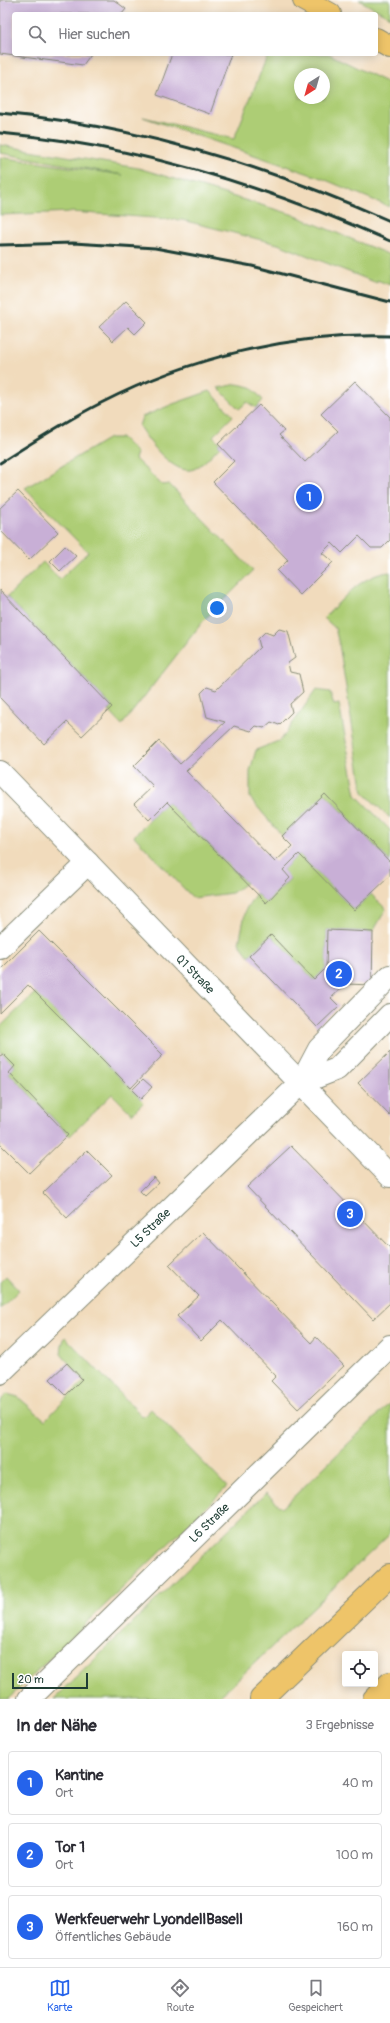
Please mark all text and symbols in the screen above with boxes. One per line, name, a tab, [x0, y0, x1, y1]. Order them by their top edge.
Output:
search box	[12, 12, 378, 56]
icon: search	[26, 23, 48, 45]
text: Hier suchen	[58, 25, 130, 44]
north arrow	[294, 68, 330, 104]
pin: 1	[296, 482, 322, 512]
your location	[207, 598, 227, 618]
street label: Q1 Straße	[172, 952, 217, 997]
pin: 2	[326, 959, 352, 989]
pin: 3	[337, 1199, 363, 1229]
street label: L5 Straße	[128, 1206, 174, 1251]
street label: L6 Straße	[186, 1500, 233, 1546]
map controls	[342, 1651, 378, 1687]
button: locate	[342, 1651, 378, 1687]
scale bar	[12, 1671, 88, 1690]
text: 20 m	[18, 1673, 44, 1686]
text: In der Nähe	[16, 1715, 97, 1736]
text: 3 Ergebnisse	[305, 1717, 374, 1733]
text: Kantine	[55, 1766, 103, 1785]
text: 1	[27, 1775, 33, 1791]
text: 40 m	[342, 1775, 373, 1791]
text: Ort	[55, 1785, 73, 1801]
text: Tor 1	[55, 1838, 85, 1857]
text: 2	[26, 1847, 34, 1863]
text: 100 m	[336, 1847, 373, 1863]
text: Ort	[55, 1857, 73, 1873]
text: Werkfeuerwehr LyondellBasell	[55, 1910, 243, 1929]
text: 3	[26, 1919, 34, 1935]
text: 160 m	[337, 1919, 373, 1935]
text: Öffentliches Gebäude	[55, 1929, 171, 1945]
tab: Karte	[47, 1977, 73, 2014]
tab: Route	[167, 1977, 194, 2014]
tab: Gespeichert	[288, 1977, 343, 2014]

